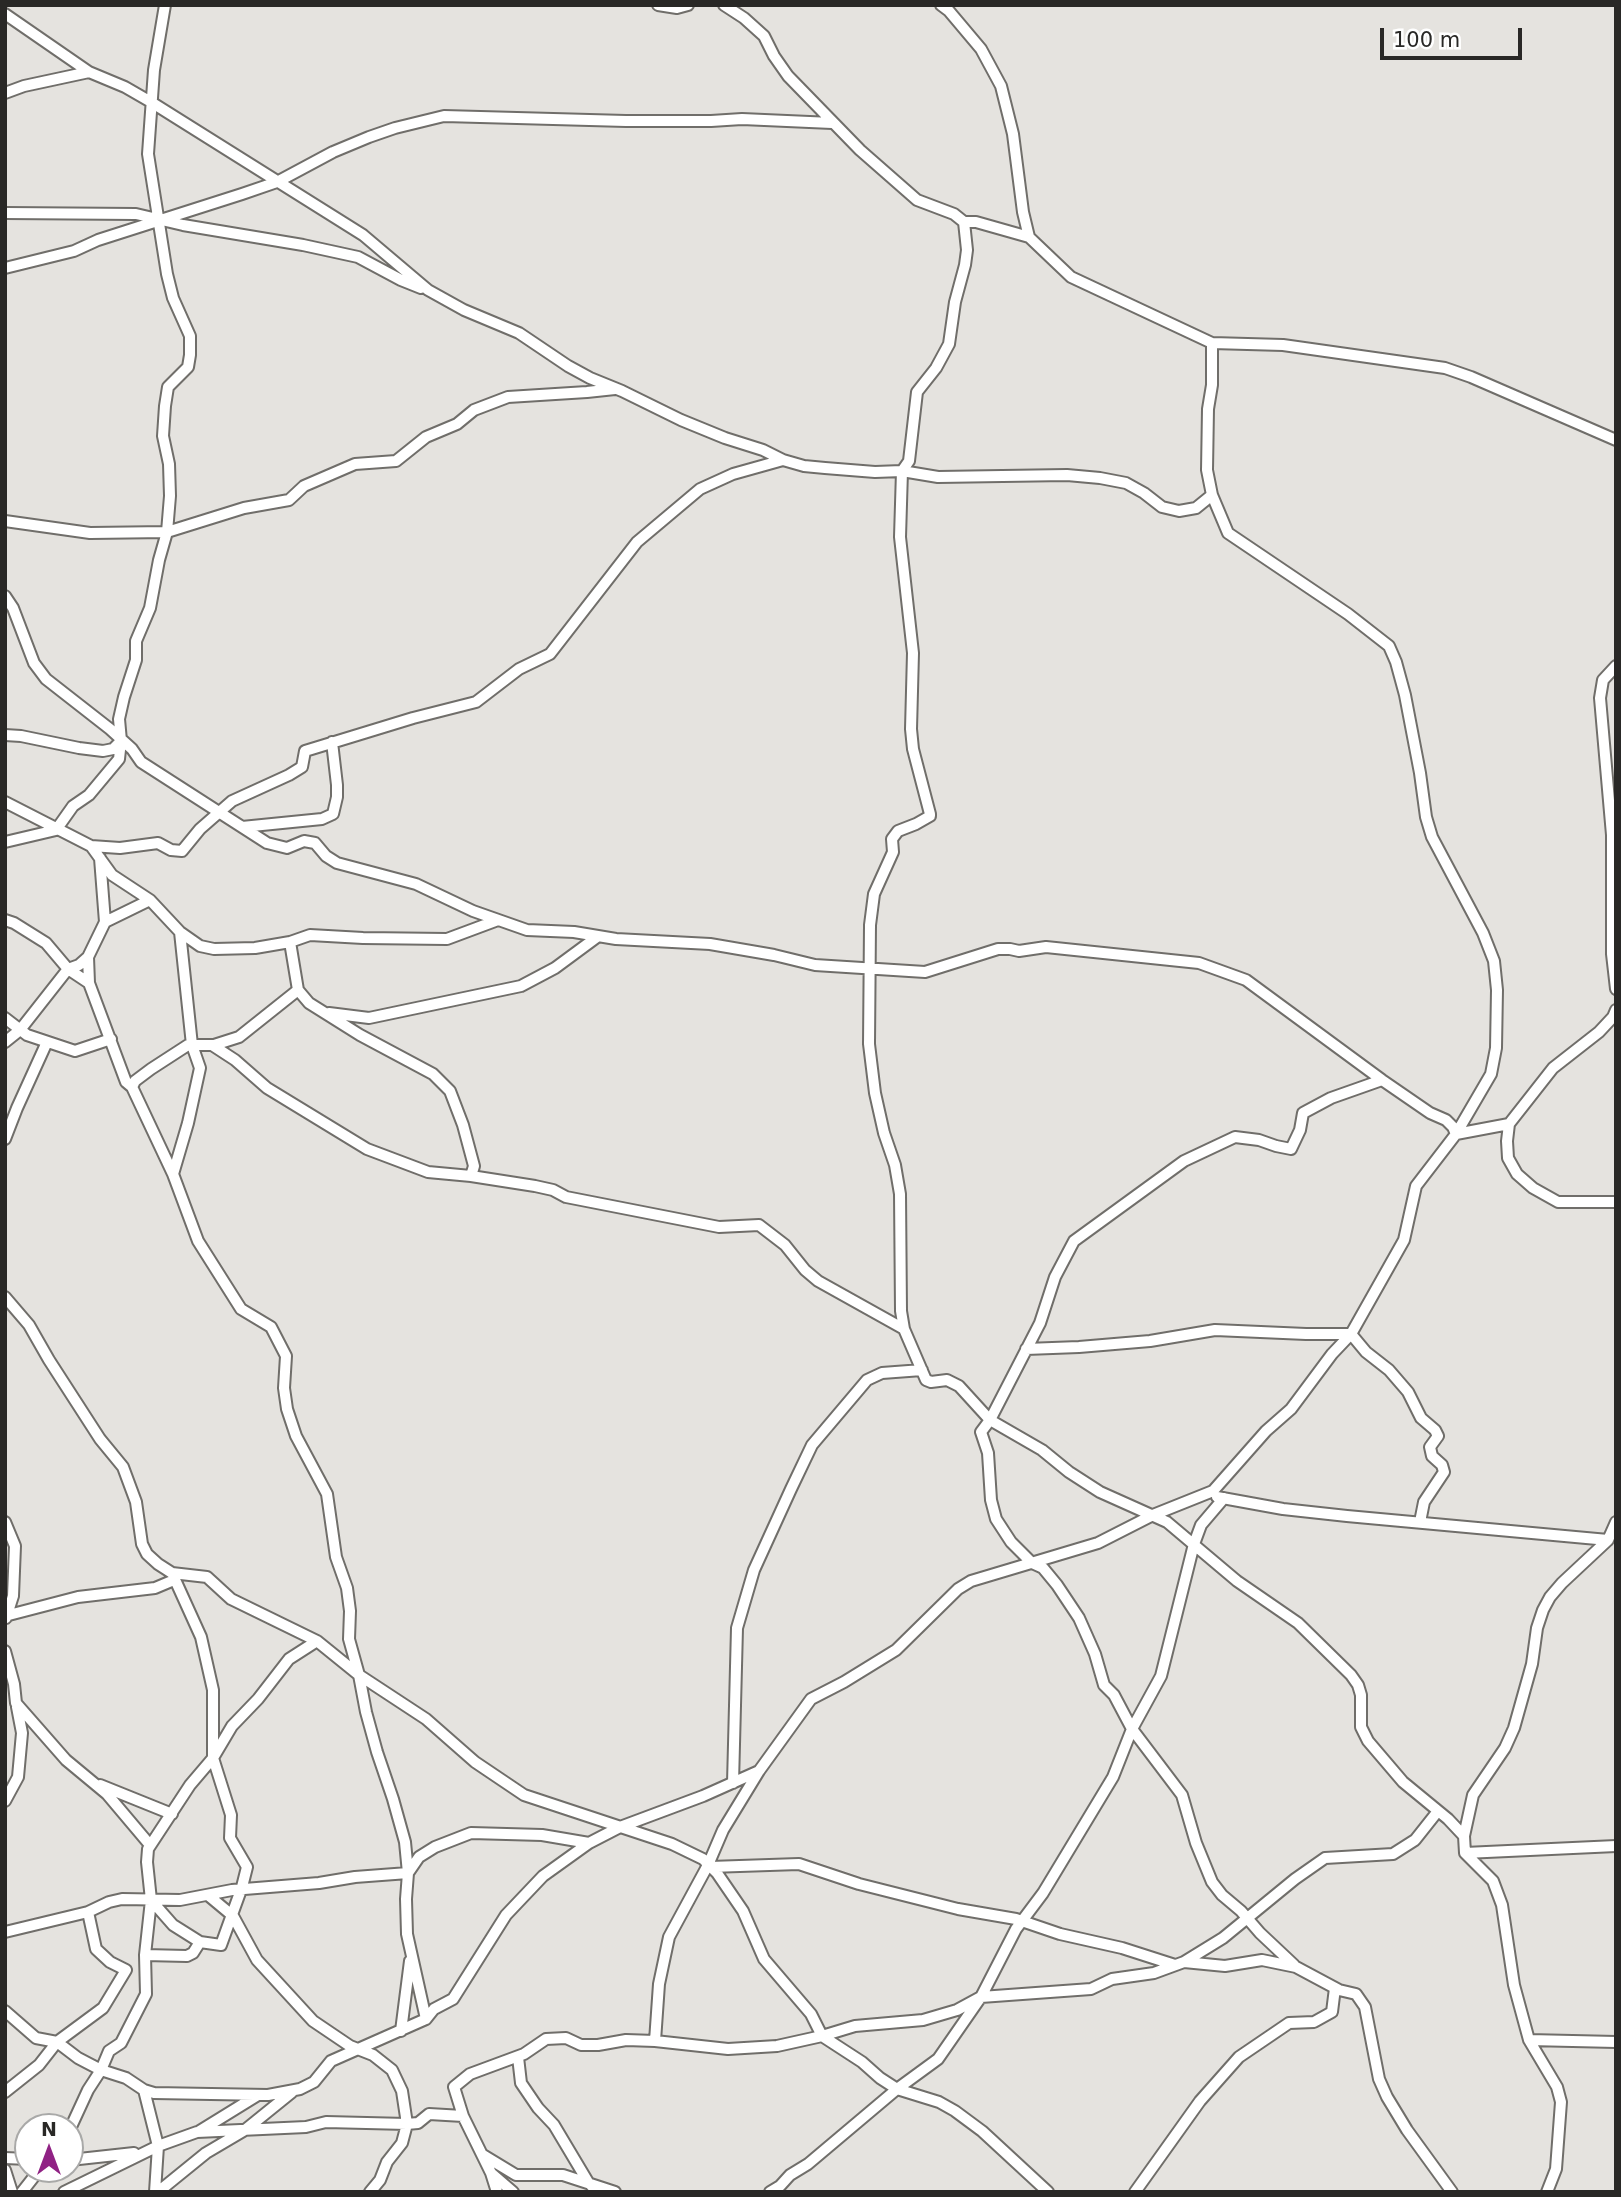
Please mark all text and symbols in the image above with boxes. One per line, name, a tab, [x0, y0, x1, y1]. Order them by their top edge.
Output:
scale bar	[1383, 14, 1525, 58]
text: 100 m	[1393, 28, 1460, 52]
north arrow	[14, 2113, 84, 2183]
text: N	[41, 2118, 57, 2140]

